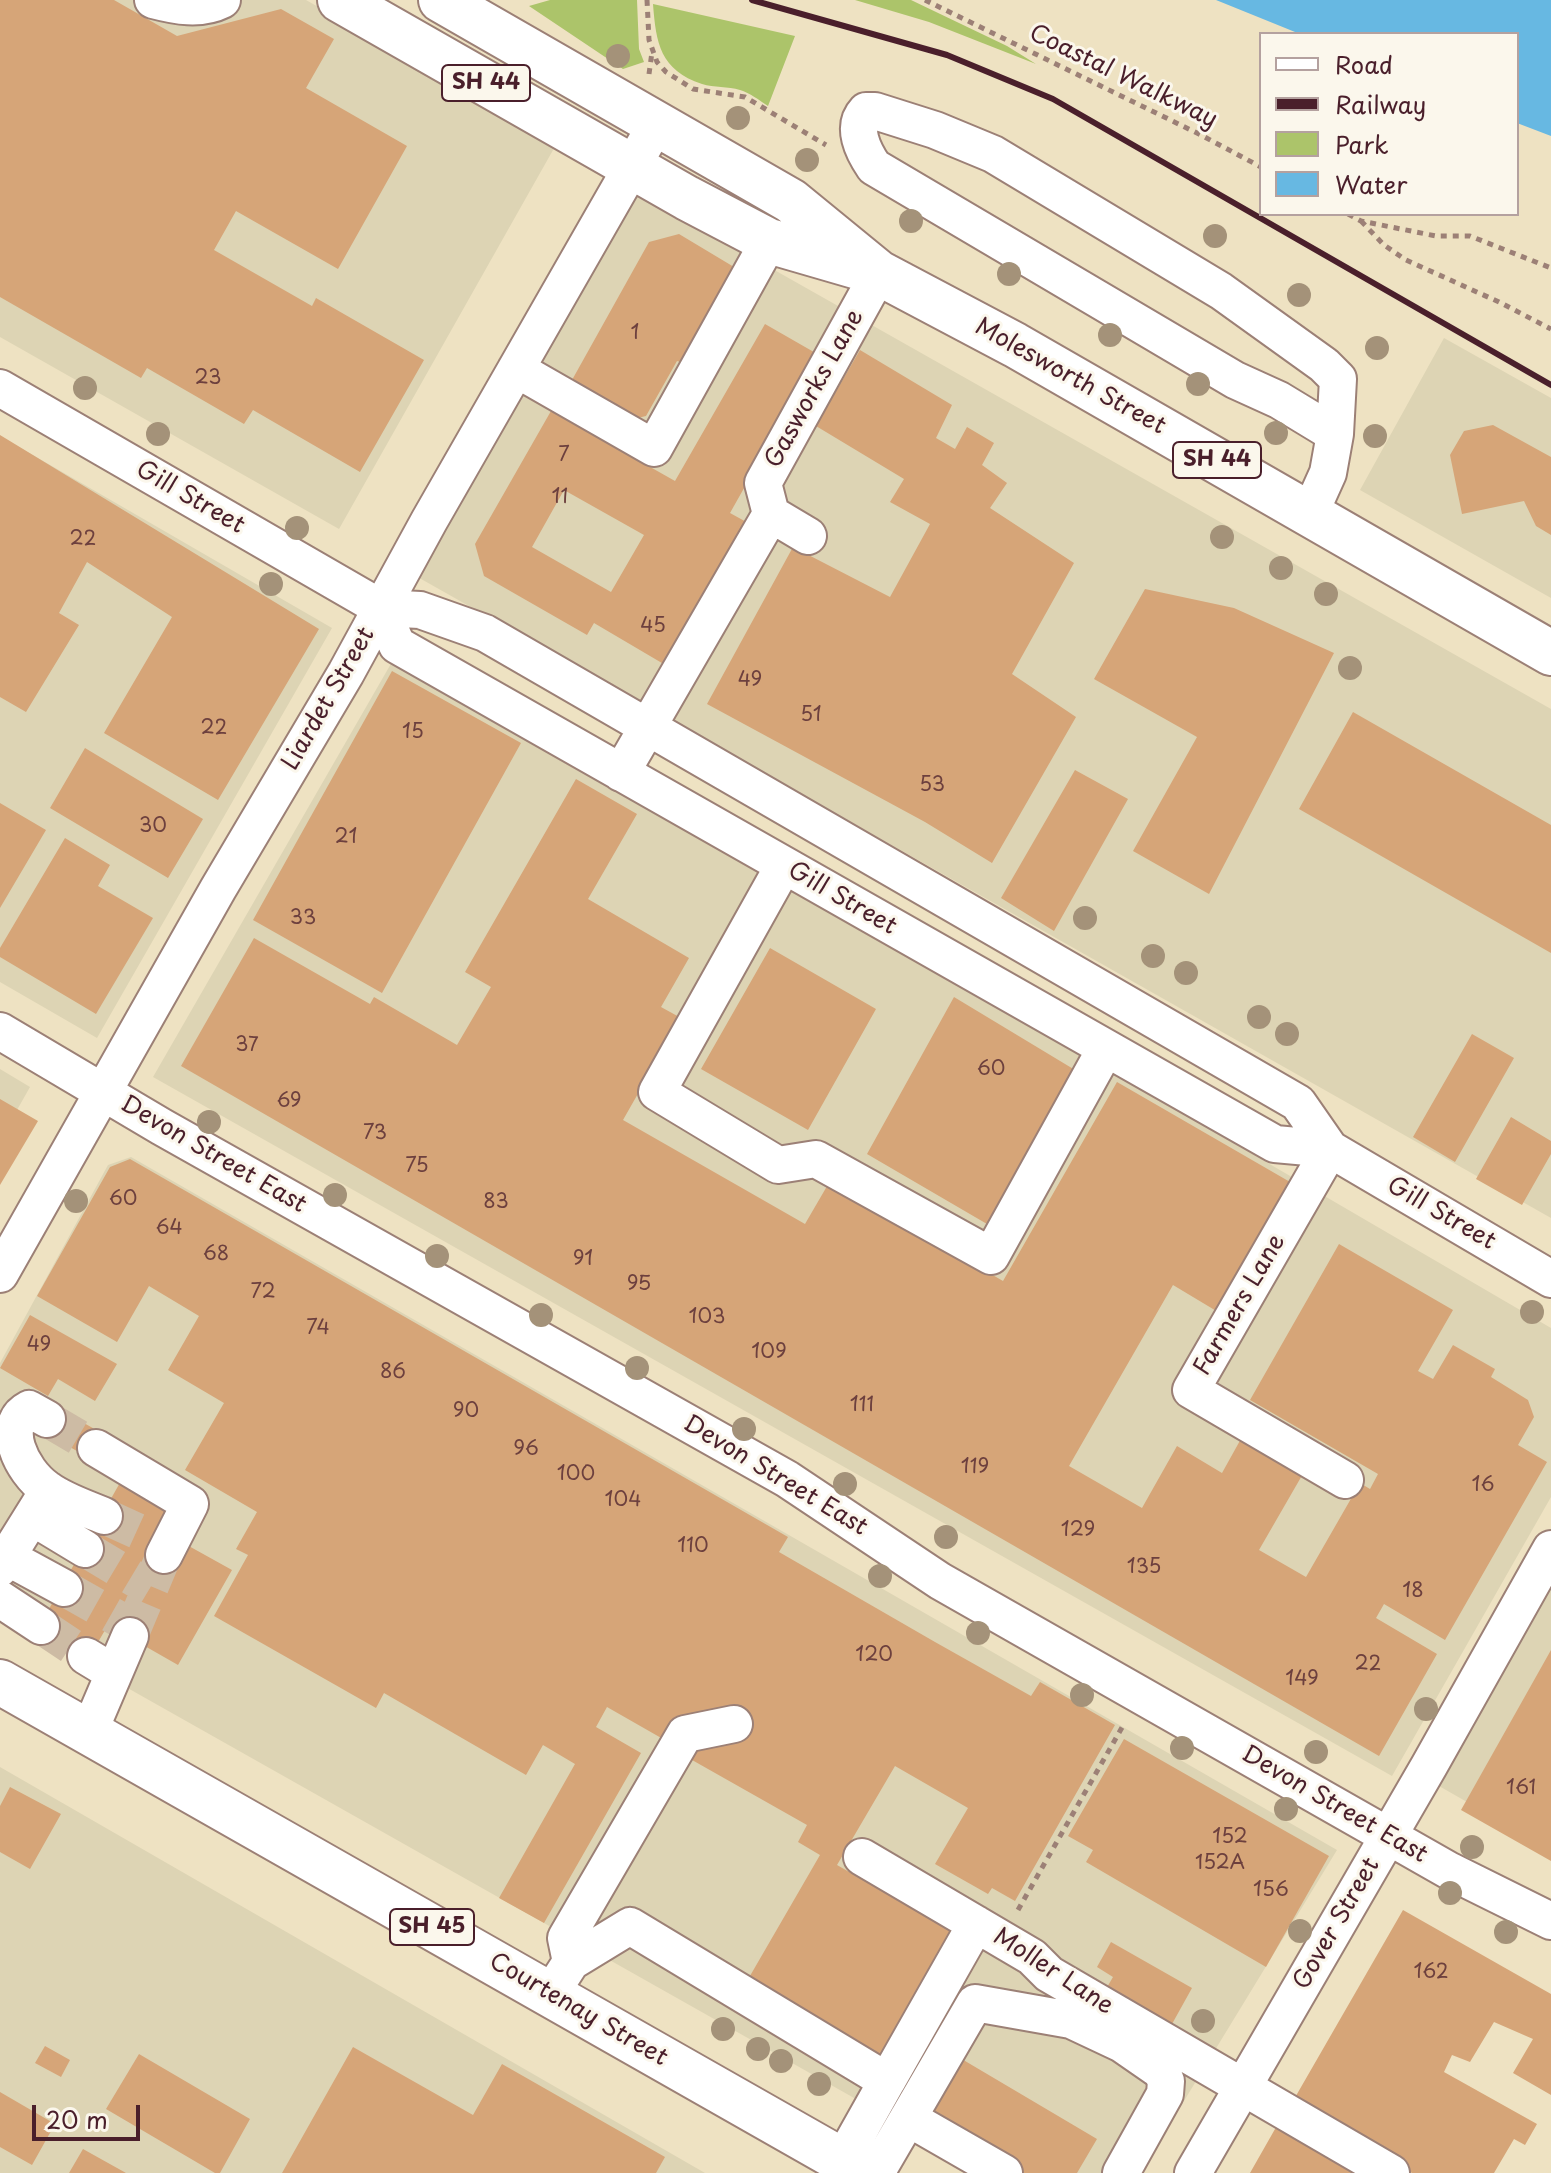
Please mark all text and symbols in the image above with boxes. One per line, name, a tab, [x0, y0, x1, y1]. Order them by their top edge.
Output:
street label: Coastal Walkway	[1024, 19, 1222, 135]
legend	[1259, 32, 1519, 216]
text: Road	[1335, 46, 1393, 82]
road number: SH 44	[442, 65, 530, 101]
text: Railway	[1335, 86, 1426, 122]
text: Park	[1335, 126, 1389, 162]
text: Water	[1335, 166, 1407, 202]
street label: Gasworks Lane	[760, 305, 870, 473]
street label: Molesworth Street	[970, 313, 1170, 441]
house number: 1	[631, 321, 639, 345]
house number: 23	[194, 366, 222, 390]
road number: SH 44	[1173, 442, 1261, 478]
house number: 7	[558, 443, 570, 467]
street label: Gill Street	[131, 455, 249, 541]
house number: 11	[552, 485, 568, 509]
house number: 22	[70, 527, 96, 551]
house number: 45	[640, 614, 666, 638]
street label: Liardet Street	[276, 622, 382, 776]
house number: 49	[738, 668, 762, 692]
house number: 51	[800, 703, 822, 727]
house number: 22	[201, 716, 227, 740]
house number: 15	[402, 720, 424, 744]
house number: 53	[919, 773, 945, 797]
house number: 30	[139, 814, 167, 838]
house number: 21	[334, 825, 358, 849]
street label: Gill Street	[783, 856, 901, 942]
house number: 33	[290, 906, 316, 930]
house number: 37	[235, 1033, 259, 1057]
house number: 60	[977, 1057, 1005, 1081]
house number: 69	[276, 1089, 302, 1113]
street label: Devon Street East	[115, 1090, 311, 1220]
house number: 73	[363, 1121, 387, 1145]
house number: 75	[405, 1154, 429, 1178]
street label: Gill Street	[1382, 1171, 1500, 1257]
house number: 60	[109, 1187, 137, 1211]
house number: 83	[483, 1190, 509, 1214]
house number: 64	[155, 1216, 183, 1240]
street label: Farmers Lane	[1188, 1229, 1292, 1381]
house number: 68	[203, 1242, 229, 1266]
house number: 91	[573, 1247, 593, 1271]
house number: 95	[627, 1272, 651, 1296]
house number: 72	[250, 1280, 276, 1304]
house number: 103	[689, 1305, 725, 1329]
house number: 74	[306, 1316, 330, 1340]
house number: 49	[27, 1333, 51, 1357]
house number: 109	[751, 1340, 787, 1364]
house number: 86	[380, 1360, 406, 1384]
house number: 111	[850, 1393, 874, 1417]
house number: 90	[453, 1399, 479, 1423]
street label: Devon Street East	[678, 1410, 872, 1542]
house number: 96	[513, 1437, 539, 1461]
house number: 119	[961, 1455, 989, 1479]
house number: 100	[557, 1462, 595, 1486]
house number: 16	[1472, 1473, 1494, 1497]
house number: 104	[605, 1488, 641, 1512]
house number: 129	[1061, 1518, 1095, 1542]
house number: 110	[677, 1534, 709, 1558]
house number: 135	[1127, 1555, 1161, 1579]
house number: 18	[1402, 1579, 1424, 1603]
house number: 120	[855, 1643, 893, 1667]
house number: 22	[1355, 1652, 1381, 1676]
house number: 149	[1285, 1667, 1319, 1691]
street label: Devon Street East	[1236, 1740, 1432, 1870]
house number: 161	[1506, 1776, 1536, 1800]
house number: 152	[1212, 1825, 1248, 1849]
house number: 152A	[1195, 1851, 1245, 1875]
street label: Gover Street	[1288, 1853, 1386, 1995]
house number: 156	[1253, 1878, 1289, 1902]
road number: SH 45	[390, 1909, 474, 1945]
street label: Moller Lane	[988, 1923, 1118, 2021]
street label: Courtenay Street	[484, 1947, 672, 2073]
house number: 162	[1413, 1960, 1449, 1984]
scale bar	[36, 2089, 144, 2139]
text: 20 m	[46, 2101, 108, 2137]

